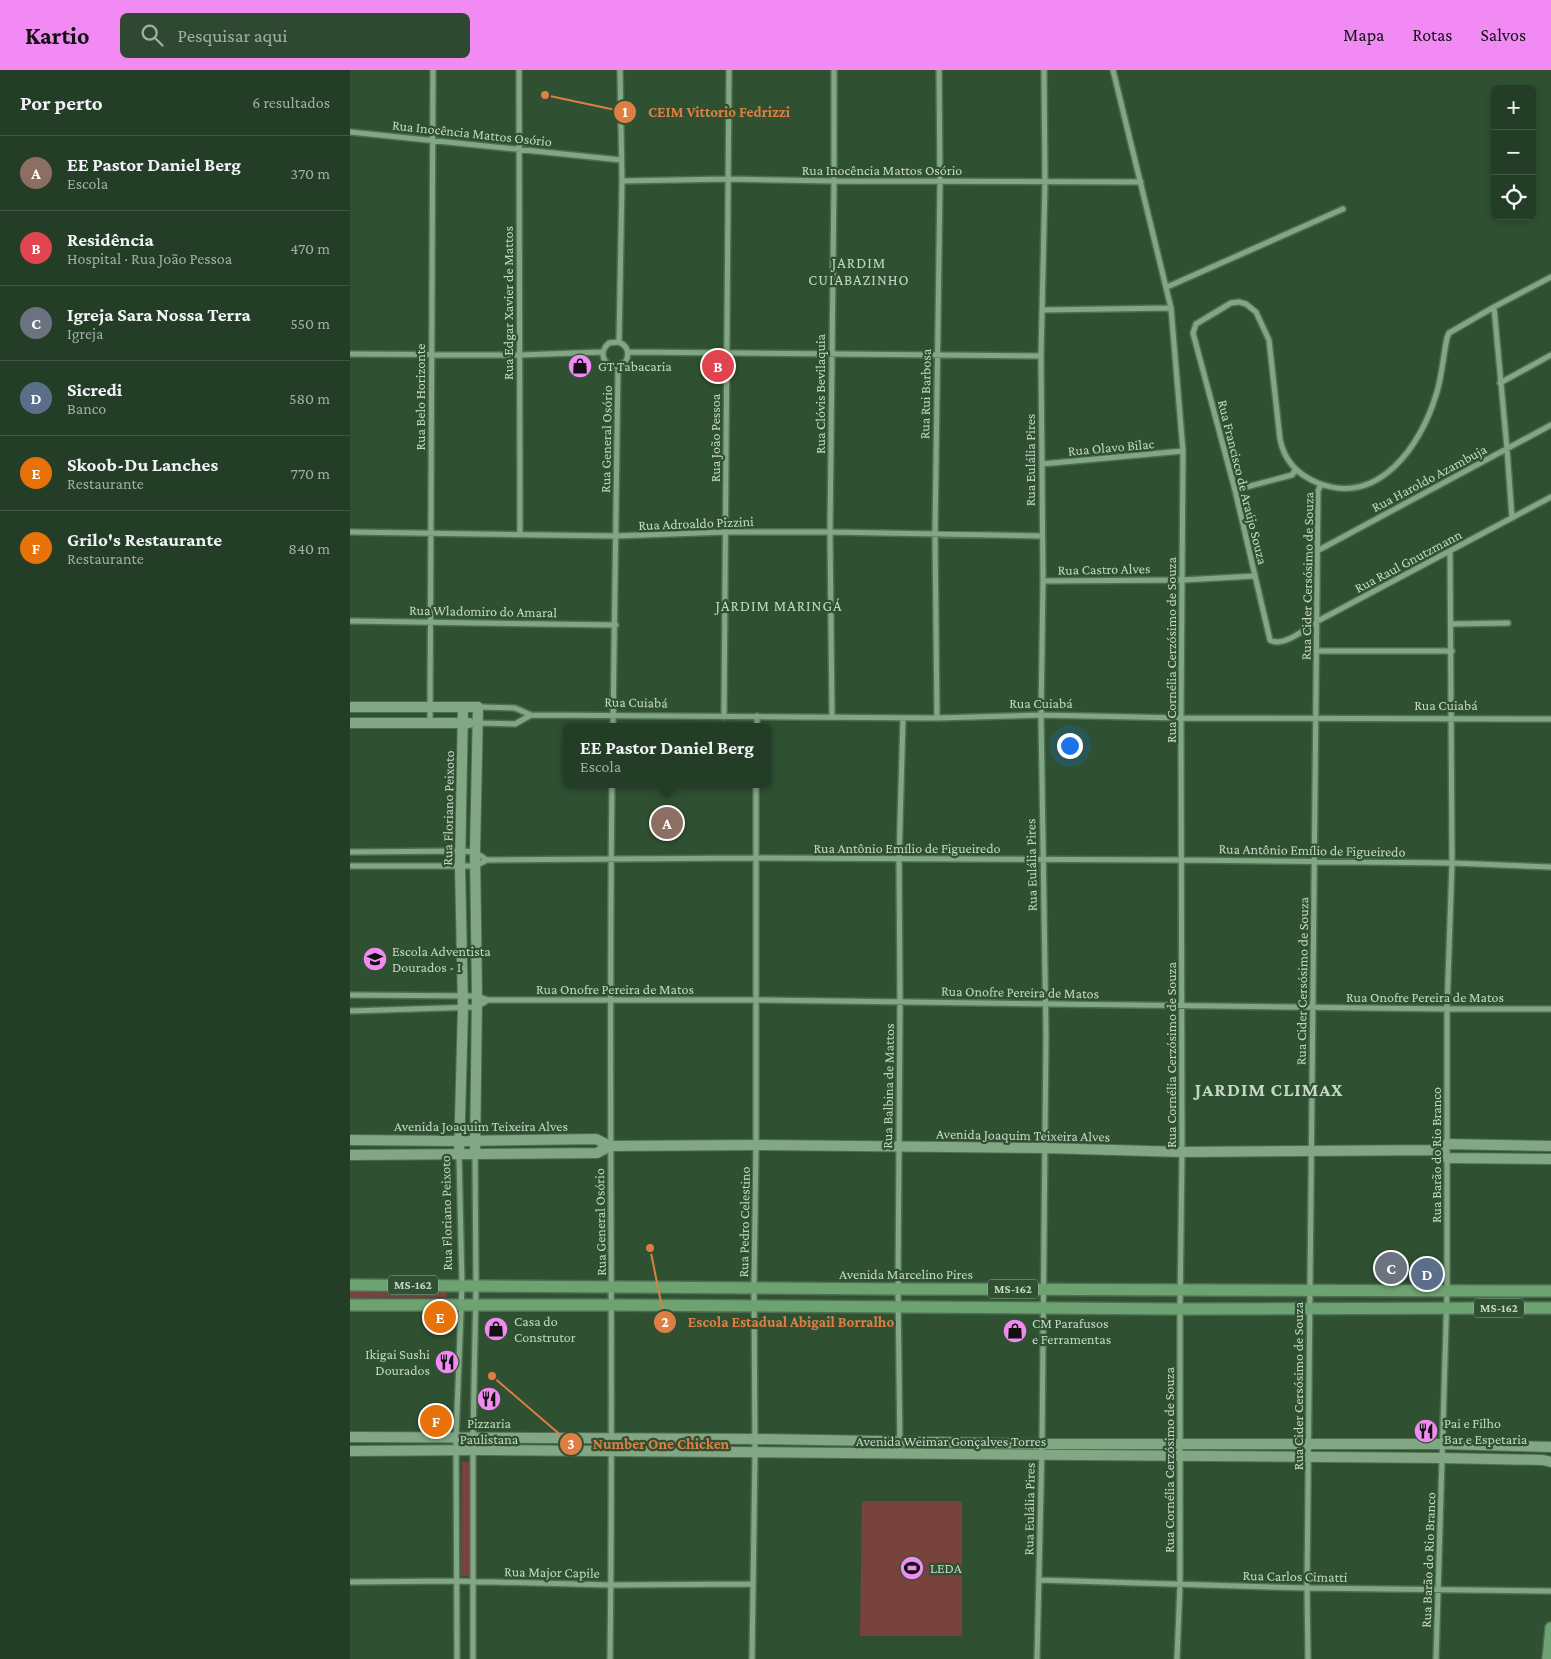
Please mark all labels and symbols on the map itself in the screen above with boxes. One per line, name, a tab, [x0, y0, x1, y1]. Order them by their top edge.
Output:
callout: CEIM Vittorio Fedrizzi	[613, 97, 800, 127]
text: 1	[622, 104, 628, 120]
text: CEIM Vittorio Fedrizzi	[648, 104, 791, 120]
street label: Rua Inocência Mattos Osório	[391, 117, 553, 149]
street label: Rua Inocência Mattos Osório	[802, 162, 962, 178]
street label: Rua Edgar Xavier de Mattos	[500, 226, 516, 380]
district label: JARDIM CUIABAZINHO	[808, 255, 910, 288]
street label: Rua Clóvis Bevilaquia	[812, 333, 828, 454]
street label: Rua Belo Horizonte	[412, 343, 428, 451]
pin: B	[702, 347, 734, 385]
street label: Rua Rui Barbosa	[916, 348, 934, 439]
shop icon: GT Tabacaria	[567, 353, 593, 379]
place label: GT Tabacaria	[598, 358, 672, 374]
street label: Rua General Osório	[597, 385, 615, 493]
street label: Rua João Pessoa	[707, 393, 723, 482]
street label: Rua Francisco de Araújo Souza	[1214, 398, 1271, 567]
street label: Rua Eulália Pires	[1022, 414, 1038, 506]
street label: Rua Olavo Bilac	[1067, 435, 1155, 459]
street label: Rua Haroldo Azambuja	[1369, 441, 1490, 516]
street label: Rua Cider Cersósimo de Souza	[1298, 491, 1316, 660]
street label: Rua Adroaldo Pizzini	[638, 513, 754, 533]
street label: Rua Raul Gnutzmann	[1352, 526, 1465, 596]
street label: Rua Cornélia Cerzósimo de Souza	[1163, 557, 1179, 743]
street label: Rua Castro Alves	[1057, 560, 1151, 578]
district label: JARDIM MARINGÁ	[714, 598, 842, 615]
street label: Rua Wladomiro do Amaral	[409, 602, 558, 620]
street label: Rua Cuiabá	[604, 693, 668, 711]
street label: Rua Cuiabá	[1009, 695, 1073, 711]
street label: Rua Cuiabá	[1414, 697, 1478, 713]
your location	[1057, 733, 1083, 759]
street label: Rua Floriano Peixoto	[439, 750, 457, 866]
pin: A	[651, 804, 683, 842]
street label: Rua Eulália Pires	[1022, 819, 1040, 911]
street label: Rua Antônio Emílio de Figueiredo	[813, 840, 1001, 856]
street label: Rua Antônio Emílio de Figueiredo	[1218, 840, 1406, 860]
street label: Rua Cider Cersósimo de Souza	[1293, 896, 1311, 1065]
place label: Escola Adventista Dourados - I	[392, 943, 491, 975]
school or university icon: Escola Adventista Dourados - I	[362, 946, 388, 972]
street label: Rua Cornélia Cerzósimo de Souza	[1163, 962, 1179, 1148]
street label: Rua Onofre Pereira de Matos	[536, 981, 694, 997]
street label: Rua Onofre Pereira de Matos	[941, 983, 1099, 1001]
street label: Rua Onofre Pereira de Matos	[1346, 989, 1504, 1005]
street label: Rua Balbina de Mattos	[879, 1023, 897, 1149]
district label: JARDIM CLIMAX	[1193, 1079, 1343, 1100]
street label: Rua Barão do Rio Branco	[1428, 1087, 1444, 1223]
street label: Avenida Joaquim Teixeira Alves	[394, 1118, 568, 1134]
street label: Avenida Joaquim Teixeira Alves	[936, 1125, 1110, 1145]
street label: Rua Floriano Peixoto	[437, 1155, 455, 1271]
street label: Rua Pedro Celestino	[735, 1166, 753, 1278]
street label: Rua General Osório	[591, 1168, 609, 1276]
pin: C	[1375, 1249, 1407, 1287]
pin: D	[1411, 1255, 1443, 1293]
street label: Avenida Marcelino Pires	[839, 1266, 973, 1282]
road number: MS-162	[388, 1276, 438, 1294]
road number: MS-162	[988, 1280, 1038, 1298]
pin: E	[424, 1298, 456, 1336]
road number: MS-162	[1474, 1298, 1524, 1318]
street label: Rua Cider Cersósimo de Souza	[1290, 1301, 1306, 1470]
callout: Escola Estadual Abigail Borralho	[653, 1307, 904, 1337]
place label: Casa do Construtor	[514, 1313, 576, 1345]
text: 2	[661, 1314, 669, 1330]
text: Escola Estadual Abigail Borralho	[688, 1314, 894, 1330]
place label: CM Parafusos e Ferramentas	[1032, 1315, 1111, 1347]
shop icon: Casa do Construtor	[483, 1316, 509, 1342]
shop icon: CM Parafusos e Ferramentas	[1002, 1318, 1028, 1344]
place label: Ikigai Sushi Dourados	[365, 1346, 430, 1378]
restaurant icon: Ikigai Sushi Dourados	[434, 1349, 460, 1375]
street label: Rua Cornélia Cerzósimo de Souza	[1161, 1367, 1177, 1553]
restaurant icon: Pizzaria Paulistana	[476, 1386, 502, 1412]
pin: F	[420, 1402, 452, 1440]
place label: Pizzaria Paulistana	[460, 1415, 519, 1447]
place label: Pai e Filho Bar e Espetaria	[1444, 1415, 1528, 1447]
restaurant icon: Pai e Filho Bar e Espetaria	[1413, 1418, 1439, 1444]
callout: Number One Chicken	[558, 1429, 739, 1459]
street label: Avenida Weimar Gonçalves Torres	[856, 1433, 1046, 1449]
text: 3	[567, 1436, 575, 1452]
text: Number One Chicken	[593, 1436, 730, 1452]
street label: Rua Eulália Pires	[1020, 1463, 1038, 1555]
street label: Rua Barão do Rio Branco	[1418, 1492, 1438, 1628]
sports icon: LEDA	[899, 1555, 925, 1581]
place label: LEDA	[930, 1560, 962, 1576]
street label: Rua Major Capile	[504, 1563, 600, 1582]
street label: Rua Carlos Cimatti	[1242, 1567, 1348, 1585]

